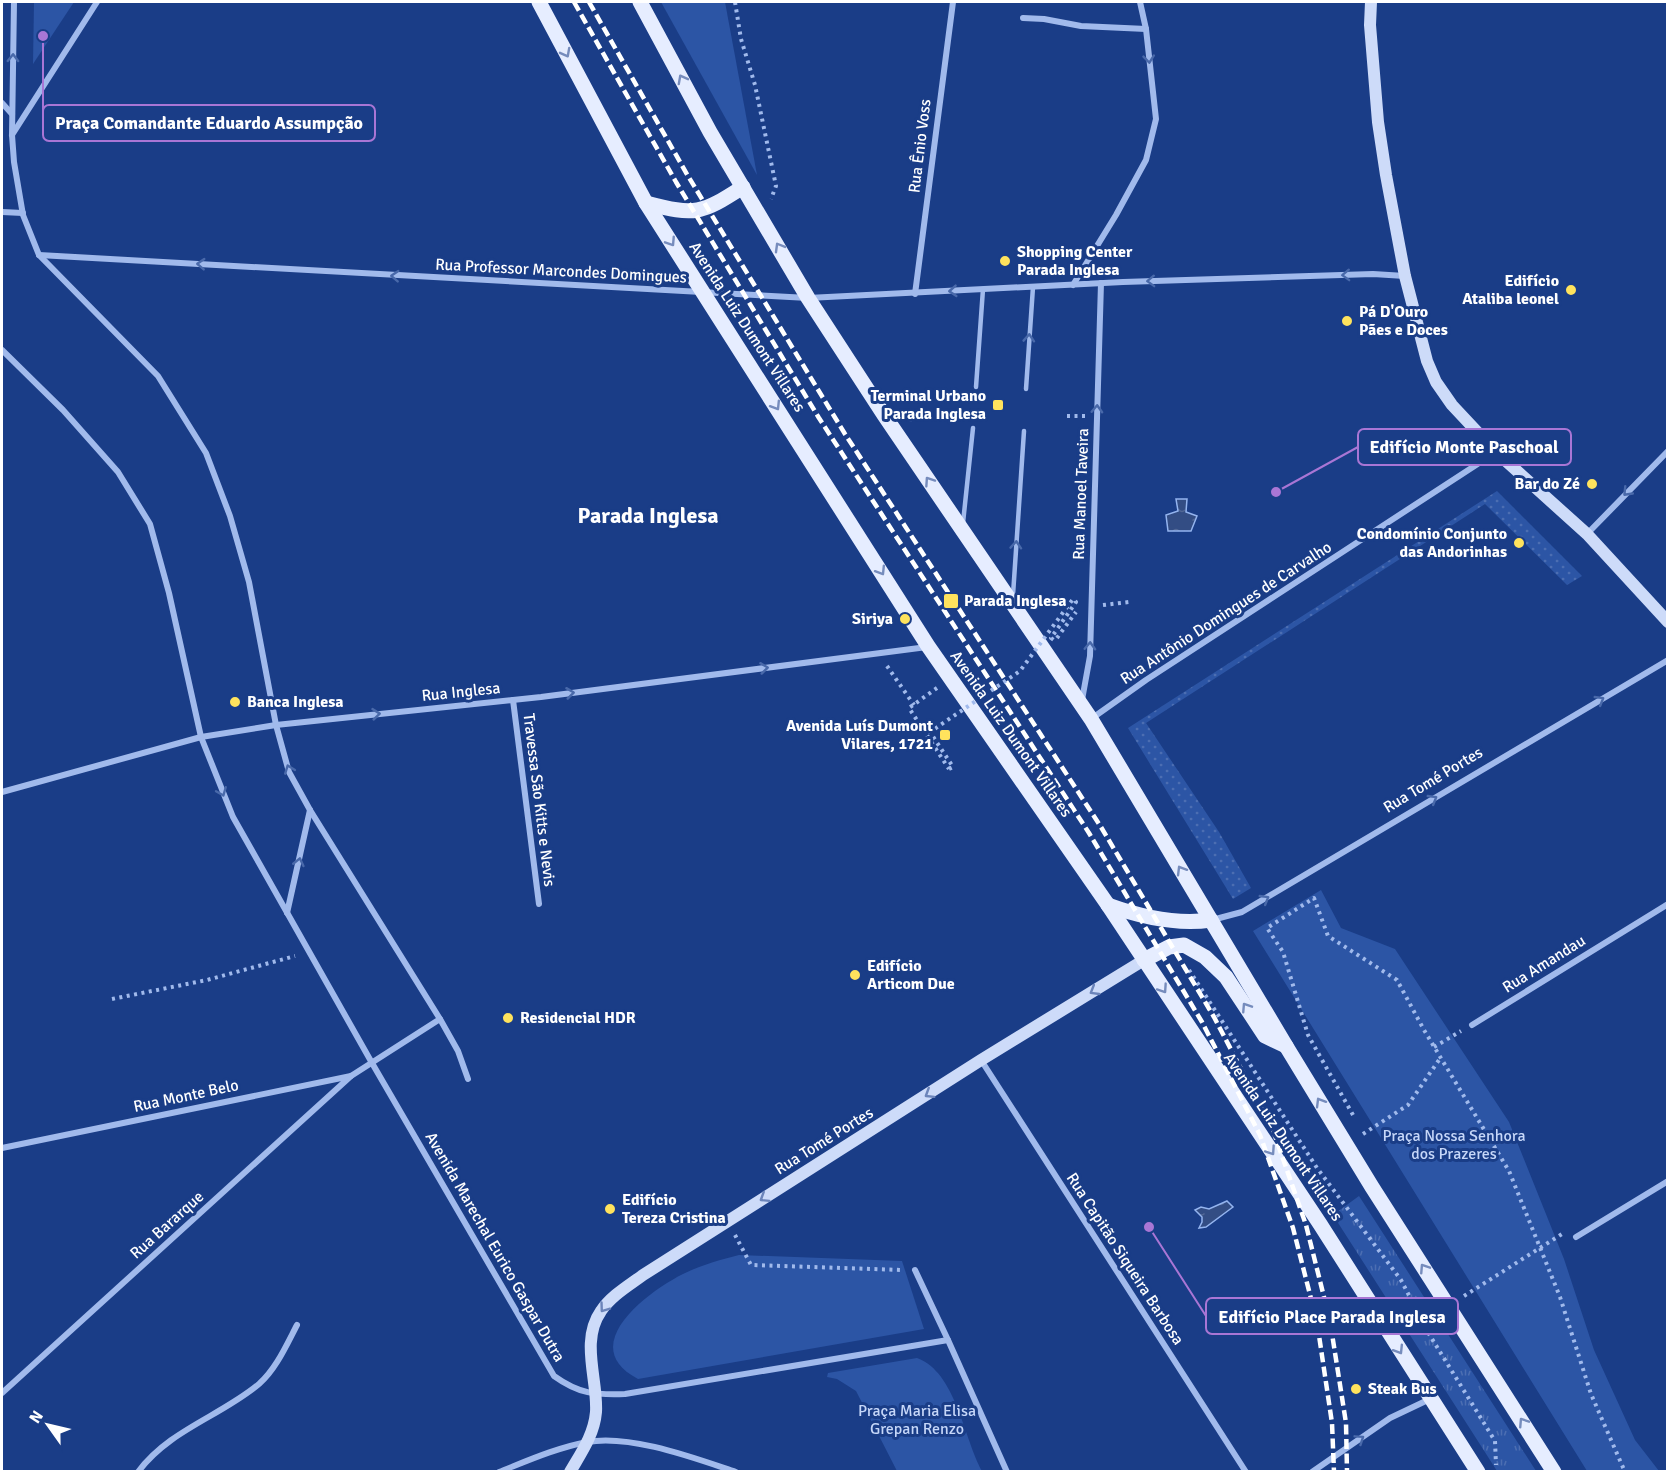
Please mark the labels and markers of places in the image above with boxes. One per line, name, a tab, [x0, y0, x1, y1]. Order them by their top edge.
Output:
callout: Praça Comandante Eduardo Assumpção	[43, 105, 375, 141]
place label: Shopping Center Parada Inglesa	[1017, 242, 1133, 280]
marker: Shopping Center Parada Inglesa	[998, 254, 1012, 268]
place label: Edifício Ataliba leonel	[1462, 271, 1559, 309]
marker: Edifício Ataliba leonel	[1564, 283, 1578, 297]
place label: Pá D'Ouro Pães e Doces	[1359, 302, 1448, 340]
marker: Pá D'Ouro Pães e Doces	[1340, 314, 1354, 328]
place label: Terminal Urbano Parada Inglesa	[871, 386, 986, 424]
marker: Terminal Urbano Parada Inglesa	[991, 398, 1005, 412]
callout: Edifício Monte Paschoal	[1358, 429, 1571, 465]
place label: Bar do Zé	[1515, 474, 1580, 494]
marker: Bar do Zé	[1585, 477, 1599, 491]
place label: Condomínio Conjunto das Andorinhas	[1357, 524, 1507, 562]
marker: Condomínio Conjunto das Andorinhas	[1512, 536, 1526, 550]
place label: Parada Inglesa	[964, 591, 1066, 611]
marker: Parada Inglesa	[942, 592, 960, 610]
place label: Siriya	[852, 609, 893, 629]
marker: Siriya	[898, 612, 912, 626]
place label: Banca Inglesa	[247, 692, 344, 712]
marker: Banca Inglesa	[228, 695, 242, 709]
place label: Avenida Luís Dumont Vilares, 1721	[786, 716, 933, 754]
marker: Avenida Luís Dumont Vilares, 1721	[938, 728, 952, 742]
place label: Edifício Articom Due	[867, 956, 955, 994]
marker: Edifício Articom Due	[848, 968, 862, 982]
place label: Residencial HDR	[520, 1008, 636, 1028]
marker: Residencial HDR	[501, 1011, 515, 1025]
place label: Edifício Tereza Cristina	[622, 1190, 726, 1228]
marker: Edifício Tereza Cristina	[603, 1202, 617, 1216]
callout: Edifício Place Parada Inglesa	[1206, 1298, 1458, 1334]
place label: Steak Bus	[1368, 1379, 1437, 1399]
marker: Steak Bus	[1349, 1382, 1363, 1396]

